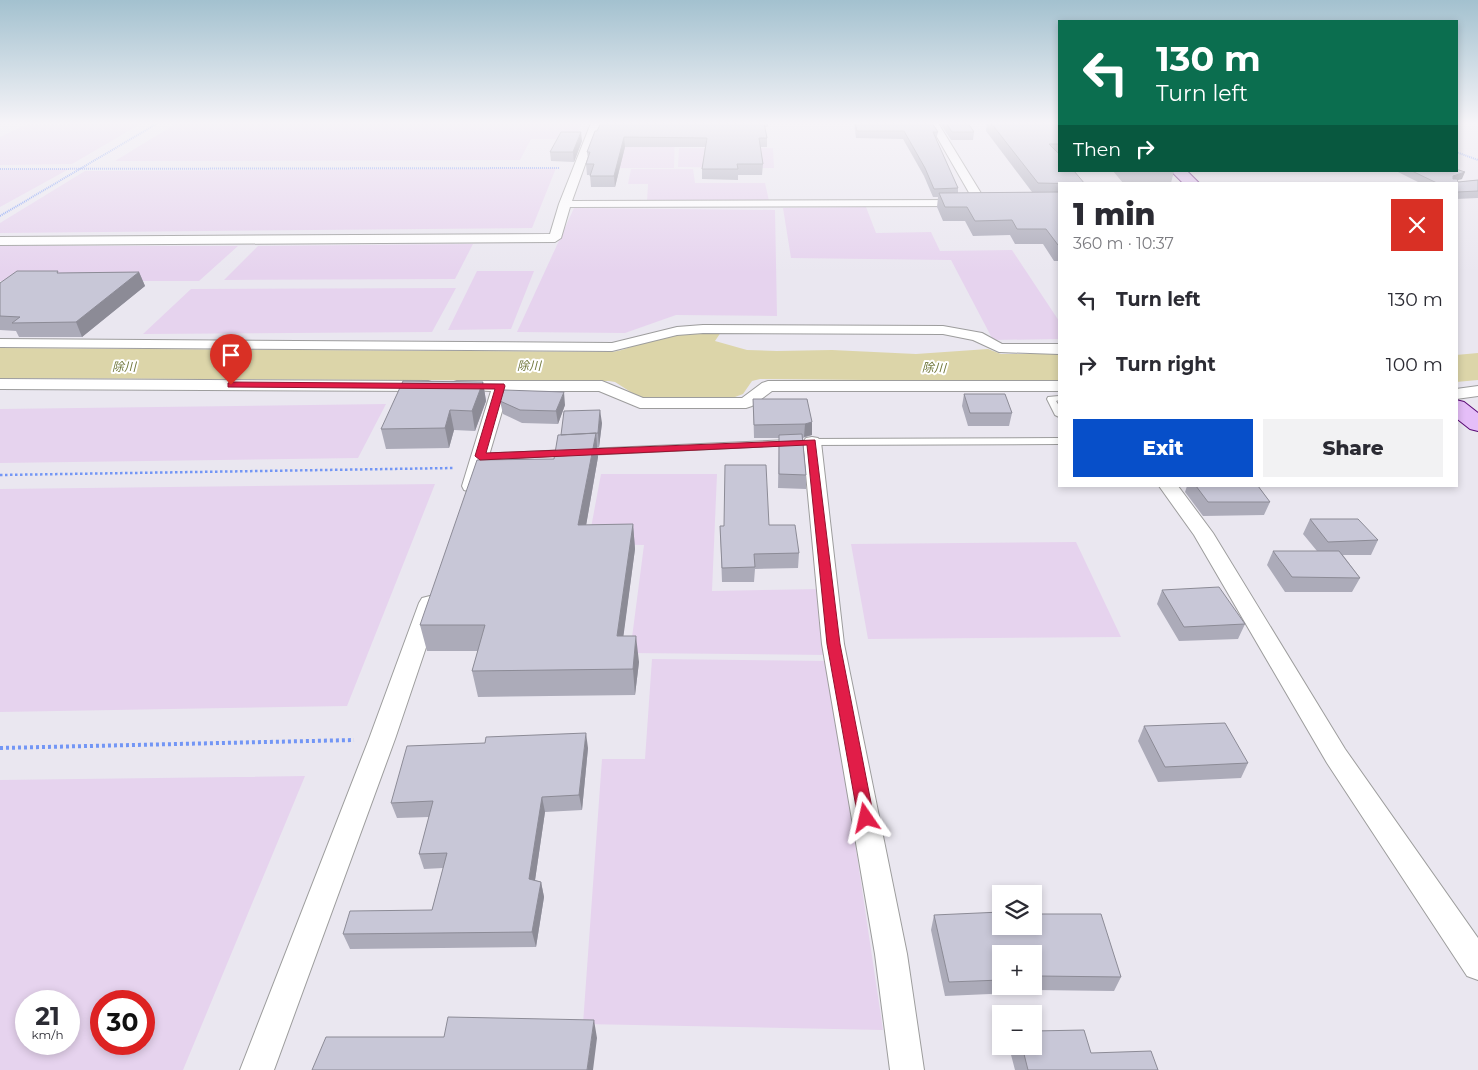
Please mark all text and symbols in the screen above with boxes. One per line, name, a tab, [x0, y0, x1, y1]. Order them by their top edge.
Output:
text: 130 m	[1156, 37, 1261, 80]
icon: left	[1073, 40, 1138, 105]
text: Turn left	[1156, 80, 1248, 107]
icon: right	[1131, 135, 1159, 163]
text: Then	[1073, 138, 1121, 161]
text: 1 min	[1073, 196, 1156, 233]
button: close	[1391, 199, 1443, 251]
text: 360 m · 10:37	[1073, 234, 1174, 253]
icon: left	[1073, 286, 1101, 314]
text: Turn left	[1116, 288, 1201, 311]
text: 130 m	[1388, 288, 1443, 311]
pin	[210, 334, 252, 385]
icon: arrive	[217, 341, 245, 369]
icon: right	[1073, 351, 1101, 379]
text: Turn right	[1116, 353, 1216, 376]
text: 100 m	[1386, 353, 1443, 376]
water label: 除川	[517, 358, 543, 373]
water label: 除川	[112, 359, 138, 374]
water label: 除川	[922, 360, 948, 375]
button: Exit	[1073, 419, 1253, 477]
button: Share	[1263, 419, 1443, 477]
position arrow	[839, 791, 891, 843]
map controls	[992, 885, 1042, 1055]
button: layers	[992, 885, 1042, 935]
button: +	[992, 945, 1042, 995]
speed limit sign: 30	[90, 990, 155, 1055]
text: 21	[35, 1001, 60, 1031]
button: −	[992, 1005, 1042, 1055]
text: km/h	[31, 1027, 64, 1042]

